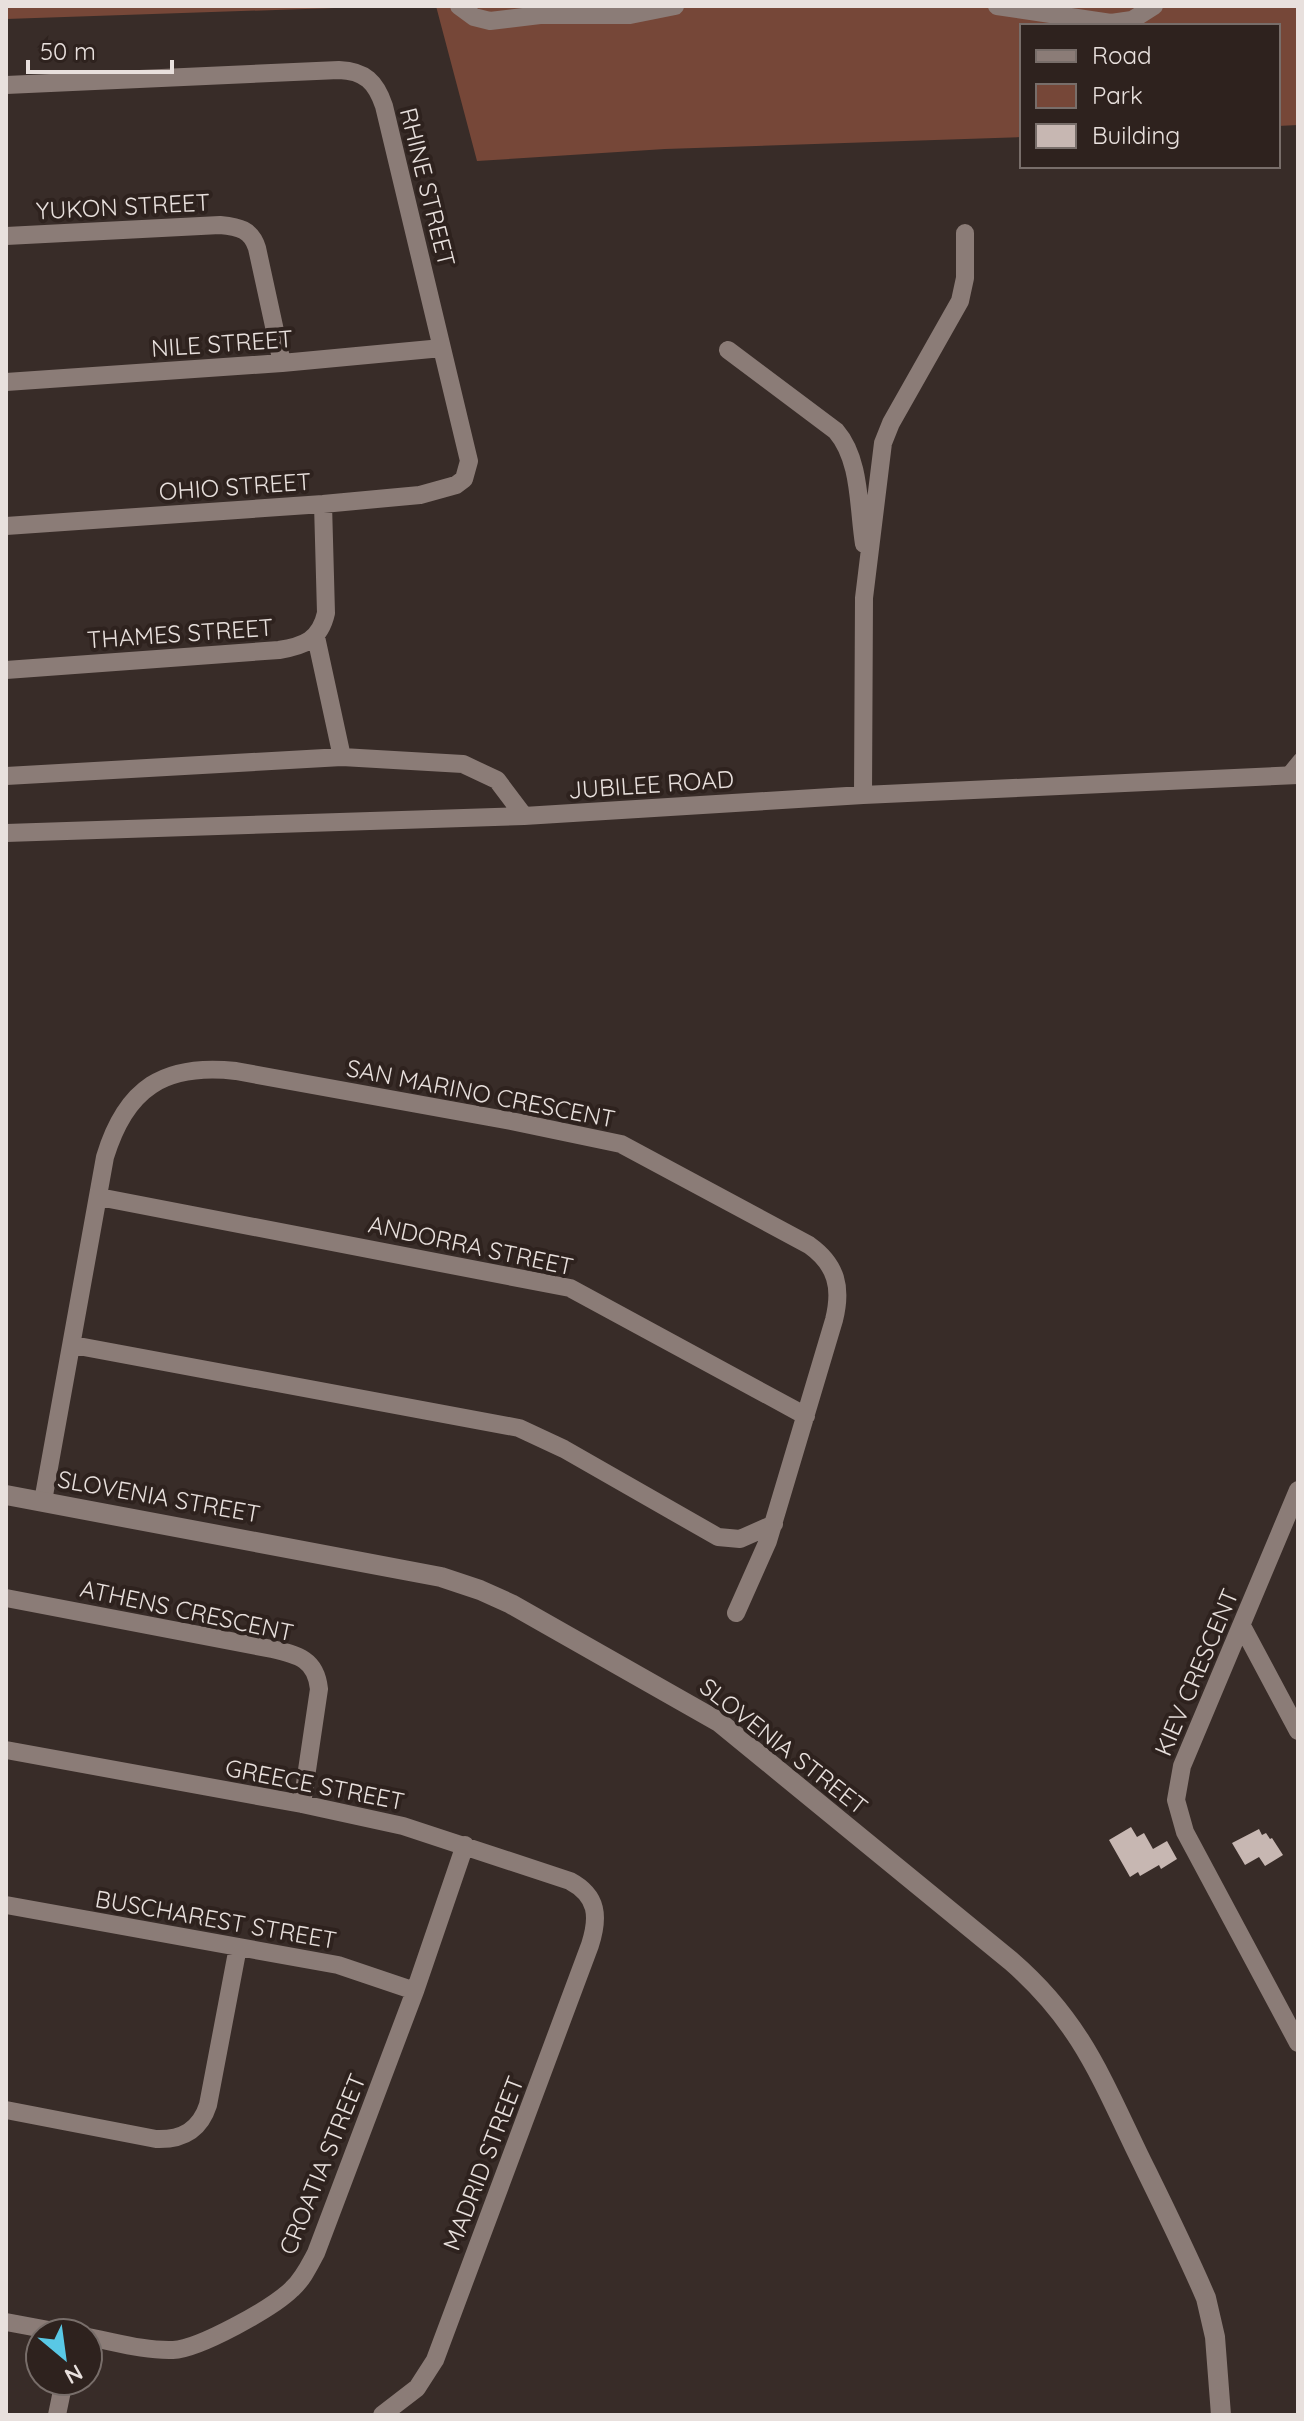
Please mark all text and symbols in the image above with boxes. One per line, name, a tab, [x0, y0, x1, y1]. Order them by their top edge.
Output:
scale bar	[28, 24, 172, 74]
legend	[1020, 24, 1280, 168]
text: 50 m	[40, 36, 96, 66]
text: Road	[1092, 40, 1152, 70]
text: Park	[1092, 80, 1143, 110]
street label: RHINE STREET	[394, 104, 462, 270]
text: Building	[1092, 120, 1180, 150]
street label: YUKON STREET	[35, 186, 211, 226]
street label: NILE STREET	[150, 323, 294, 363]
street label: OHIO STREET	[158, 466, 312, 506]
street label: THAMES STREET	[86, 612, 274, 654]
street label: JUBILEE ROAD	[567, 763, 735, 805]
street label: SAN MARINO CRESCENT	[344, 1052, 618, 1134]
street label: ANDORRA STREET	[366, 1209, 576, 1281]
street label: SLOVENIA STREET	[55, 1463, 263, 1529]
street label: ATHENS CRESCENT	[78, 1573, 296, 1647]
street label: KIEV CRESCENT	[1147, 1584, 1245, 1760]
street label: SLOVENIA STREET	[694, 1671, 874, 1821]
street label: GREECE STREET	[223, 1752, 407, 1816]
street label: BUSCHAREST STREET	[93, 1883, 339, 1955]
street label: CROATIA STREET	[272, 2069, 372, 2259]
street label: MADRID STREET	[436, 2072, 530, 2254]
north arrow	[24, 2317, 104, 2397]
text: N	[60, 2358, 88, 2391]

